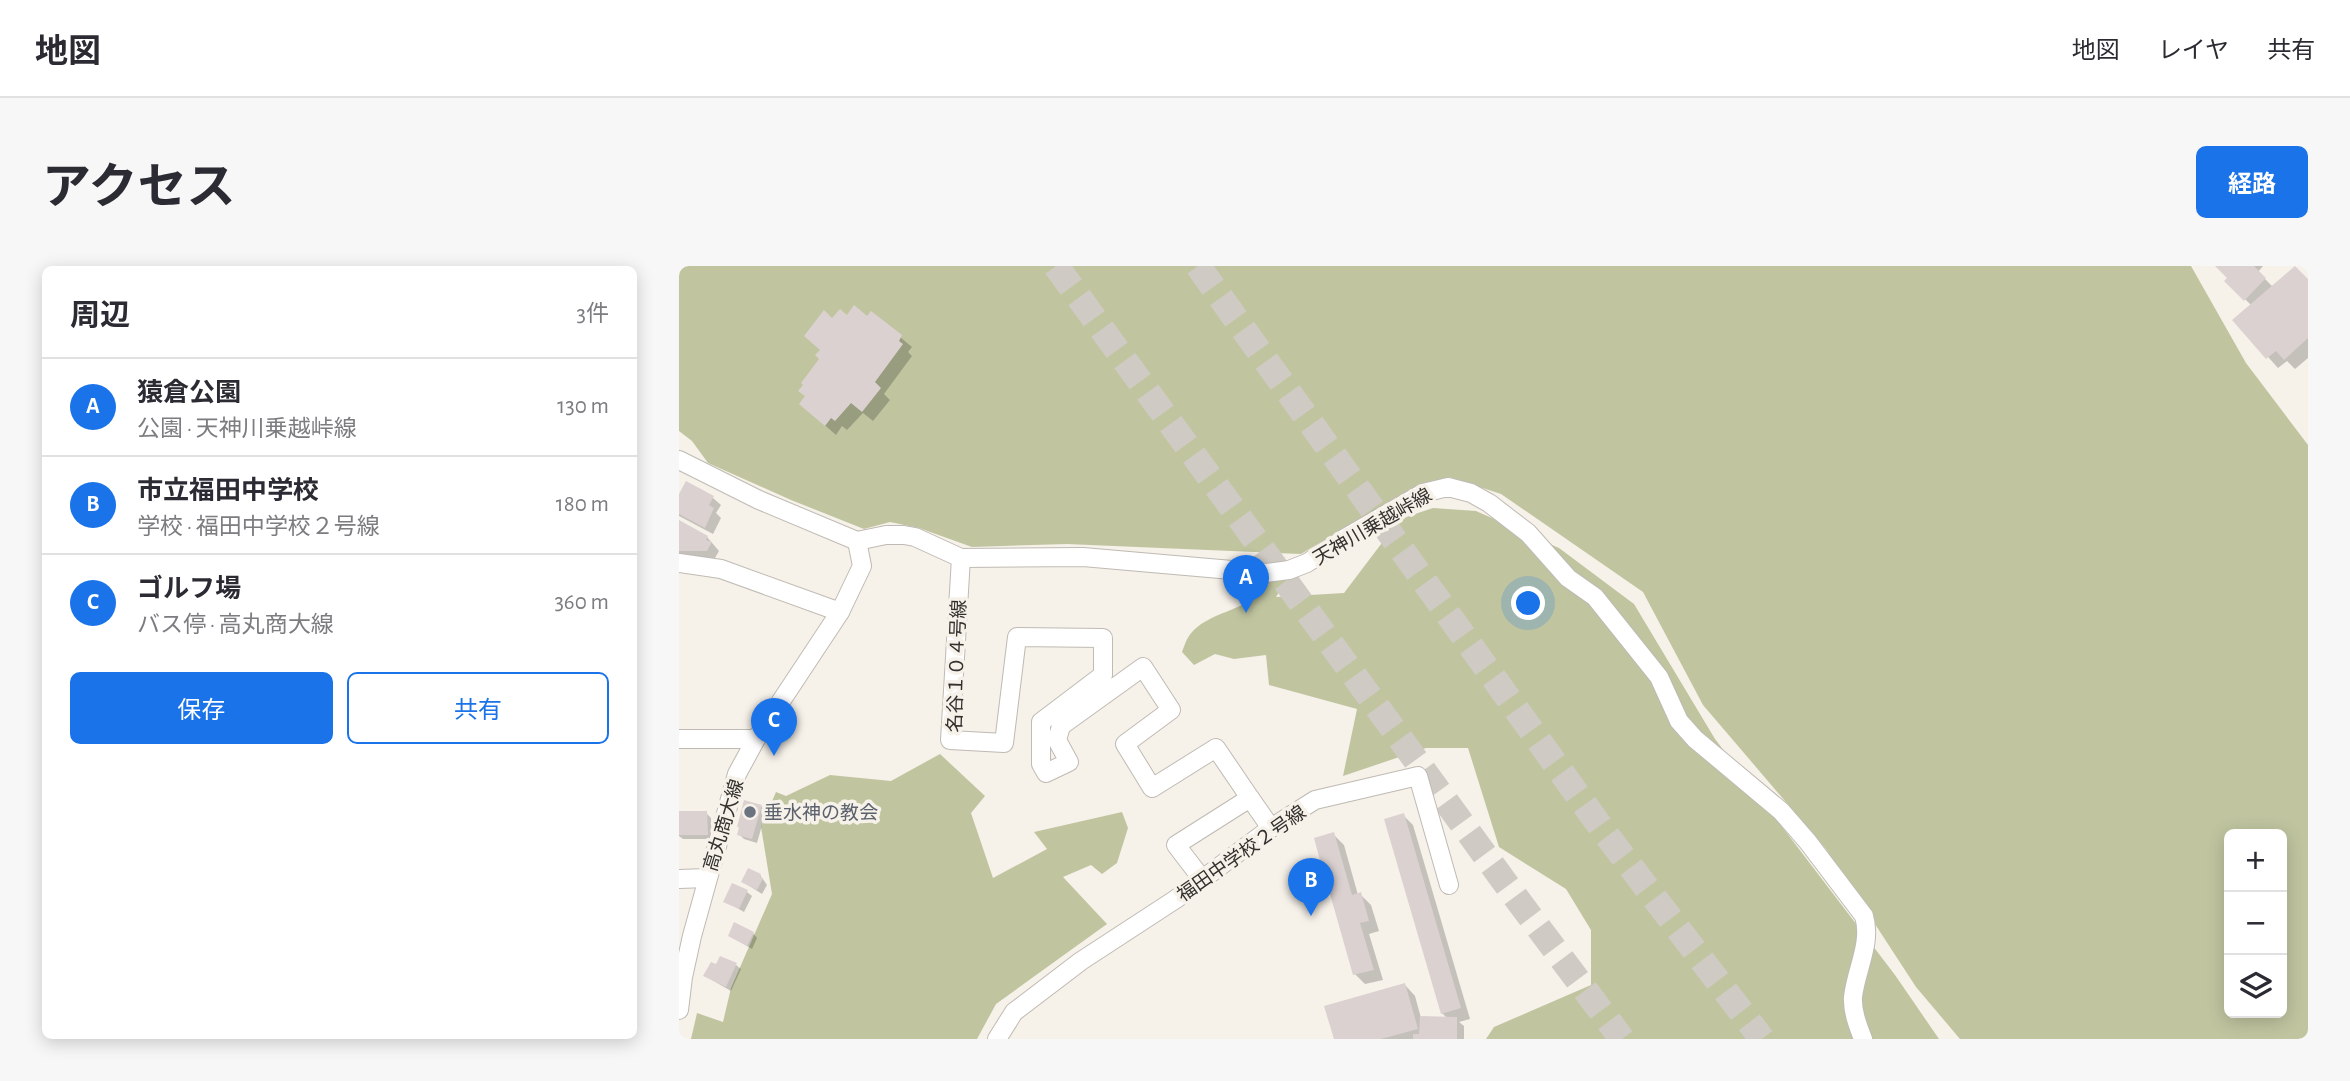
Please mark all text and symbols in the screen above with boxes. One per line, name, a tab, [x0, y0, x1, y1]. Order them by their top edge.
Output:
text: 地図	[35, 36, 101, 69]
text: 地図	[2072, 39, 2120, 63]
text: レイヤ	[2158, 39, 2229, 63]
text: 共有	[2267, 39, 2315, 63]
button: 経路	[2196, 146, 2308, 218]
text: アクセス	[42, 164, 236, 213]
text: 周辺	[70, 301, 130, 331]
text: 3件	[577, 303, 609, 326]
text: 猿倉公園	[137, 380, 241, 406]
text: A	[86, 395, 100, 418]
text: 130 m	[557, 395, 609, 418]
text: 公園 · 天神川乗越峠線	[137, 418, 357, 441]
text: 市立福田中学校	[137, 478, 319, 504]
street label: 天神川乗越峠線	[1309, 484, 1435, 569]
text: B	[86, 493, 100, 516]
text: 180 m	[556, 493, 609, 516]
text: 学校 · 福田中学校２号線	[137, 516, 380, 539]
pin: A	[1223, 555, 1269, 613]
text: ゴルフ場	[137, 576, 241, 602]
your location	[1511, 586, 1545, 620]
text: C	[87, 591, 99, 614]
text: 360 m	[554, 591, 609, 614]
street label: 名谷１０４号線	[944, 599, 969, 733]
text: バス停 · 高丸商大線	[137, 614, 334, 637]
button: 保存	[70, 672, 333, 744]
button: 共有	[347, 672, 609, 744]
pin: C	[751, 698, 797, 756]
street label: 高丸商大線	[701, 777, 747, 874]
street label: 福田中学校２号線	[1173, 801, 1310, 906]
place label: 垂水神の教会	[764, 802, 878, 823]
marker: 垂水神の教会	[742, 804, 758, 820]
map controls	[2224, 829, 2287, 1018]
button: +	[2224, 829, 2287, 892]
pin: B	[1288, 858, 1334, 916]
button: −	[2224, 892, 2287, 955]
button: layers	[2224, 955, 2287, 1018]

